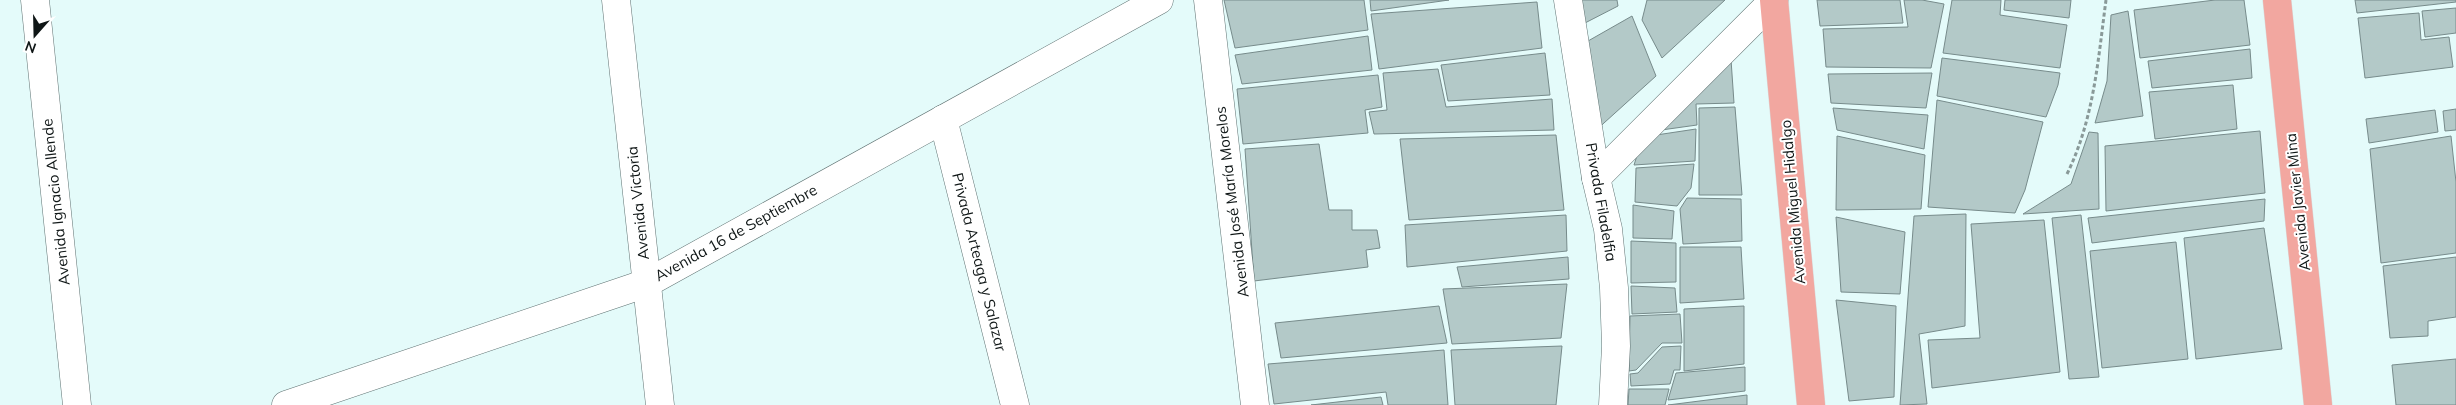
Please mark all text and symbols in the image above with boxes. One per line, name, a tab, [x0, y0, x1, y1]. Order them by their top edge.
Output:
north arrow	[10, 10, 60, 60]
text: N	[23, 37, 39, 57]
street label: Avenida José María Morelos	[1210, 105, 1253, 299]
street label: Avenida Ignacio Allende	[37, 118, 74, 286]
street label: Avenida Miguel Hidalgo	[1776, 119, 1809, 285]
street label: Avenida Javier Mina	[2281, 132, 2314, 272]
street label: Privada Filadelfia	[1582, 141, 1621, 263]
street label: Avenida Victoria	[622, 145, 653, 261]
street label: Privada Arteaga y Salazar	[948, 171, 1011, 354]
street label: Avenida 16 de Septiembre	[651, 180, 820, 285]

